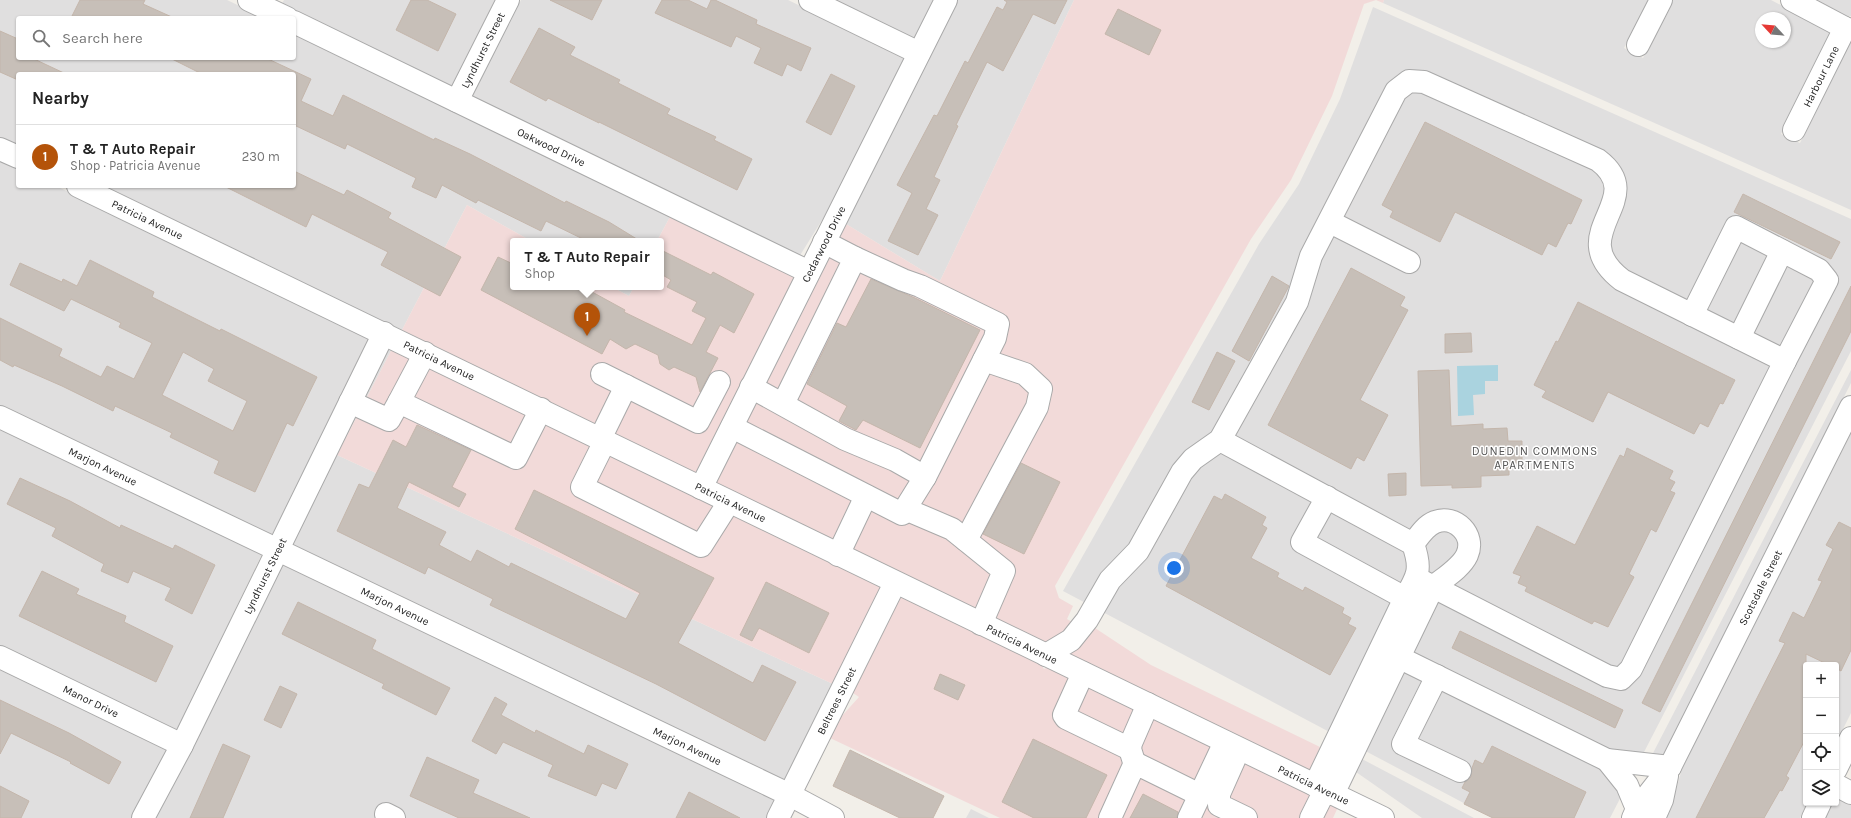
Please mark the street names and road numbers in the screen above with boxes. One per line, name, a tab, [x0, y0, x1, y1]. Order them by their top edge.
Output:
street label: Lyndhurst Street	[458, 10, 507, 90]
street label: Harbour Lane	[1800, 43, 1842, 109]
street label: Oakwood Drive	[515, 125, 588, 169]
street label: Patricia Avenue	[110, 197, 185, 242]
street label: Cedarwood Drive	[799, 203, 848, 284]
street label: Patricia Avenue	[401, 338, 477, 383]
street label: Marjon Avenue	[66, 444, 139, 488]
street label: Patricia Avenue	[693, 479, 768, 525]
street label: Lyndhurst Street	[241, 536, 289, 616]
street label: Scotsdale Street	[1736, 548, 1785, 627]
street label: Marjon Avenue	[359, 584, 432, 628]
street label: Patricia Avenue	[984, 621, 1060, 667]
street label: Beltrees Street	[814, 665, 859, 737]
street label: Manor Drive	[61, 682, 121, 720]
street label: Marjon Avenue	[651, 724, 724, 768]
street label: Patricia Avenue	[1276, 762, 1352, 807]

